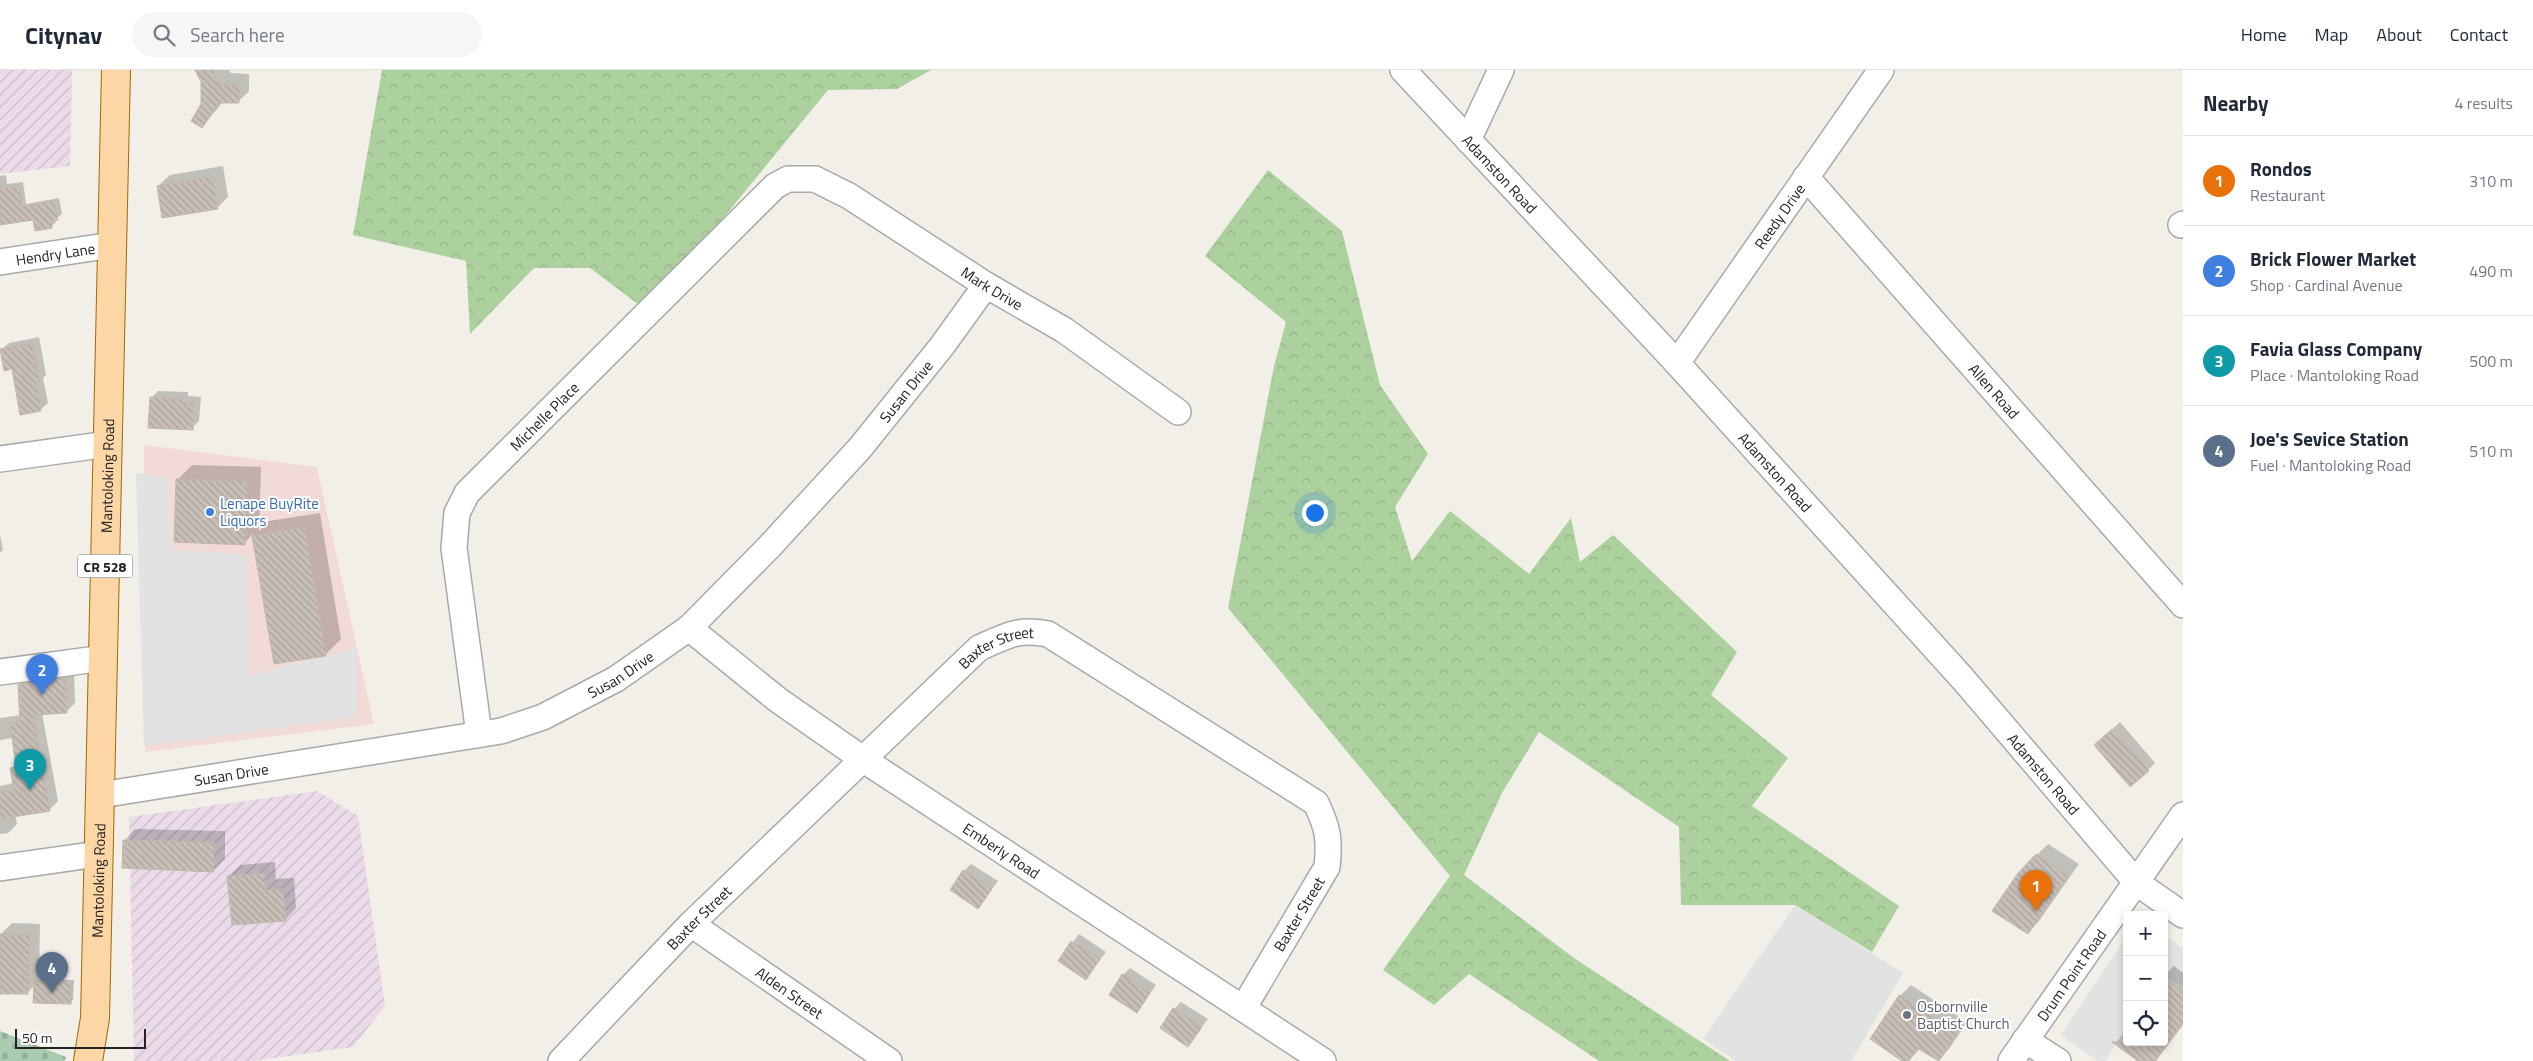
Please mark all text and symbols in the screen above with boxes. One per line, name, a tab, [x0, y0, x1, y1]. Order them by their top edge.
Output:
search box	[132, 12, 482, 57]
text: Citynav	[25, 17, 102, 53]
text: Search here	[190, 20, 285, 49]
icon: search	[150, 21, 178, 49]
text: Home	[2241, 21, 2287, 48]
text: Map	[2315, 21, 2348, 48]
text: About	[2376, 21, 2422, 48]
text: Contact	[2450, 21, 2508, 48]
text: Nearby	[2203, 87, 2268, 119]
text: 4 results	[2454, 91, 2513, 115]
street label: Adamston Road	[1457, 129, 1543, 218]
text: Rondos	[2250, 154, 2312, 183]
text: 1	[2215, 169, 2223, 193]
text: 310 m	[2469, 169, 2513, 193]
street label: Reedy Drive	[1748, 178, 1810, 254]
text: Restaurant	[2250, 183, 2325, 207]
street label: Hendry Lane	[14, 236, 97, 271]
text: Brick Flower Market	[2250, 244, 2416, 273]
text: 2	[2215, 259, 2223, 283]
text: 490 m	[2469, 259, 2513, 283]
street label: Mark Drive	[957, 260, 1027, 316]
text: Shop · Cardinal Avenue	[2250, 273, 2403, 297]
text: Favia Glass Company	[2250, 334, 2422, 363]
text: 3	[2215, 349, 2223, 373]
text: 500 m	[2469, 349, 2513, 373]
street label: Susan Drive	[873, 355, 938, 427]
street label: Allen Road	[1963, 358, 2025, 424]
text: Place · Mantoloking Road	[2250, 363, 2419, 387]
street label: Michelle Place	[504, 376, 584, 456]
street label: Mantoloking Road	[94, 418, 120, 533]
text: Joe's Sevice Station	[2250, 424, 2409, 453]
street label: Adamston Road	[1733, 427, 1818, 517]
text: 4	[2215, 439, 2223, 463]
text: 510 m	[2469, 439, 2513, 463]
text: Fuel · Mantoloking Road	[2250, 453, 2411, 477]
place label: Lenape BuyRite Liquors	[220, 492, 319, 532]
your location	[1302, 500, 1328, 526]
marker: Lenape BuyRite Liquors	[204, 506, 216, 518]
road number: CR 528	[78, 554, 132, 578]
street label: Baxter Street	[953, 620, 1035, 674]
street label: Susan Drive	[583, 645, 658, 704]
pin: 2	[26, 654, 58, 695]
street label: Adamston Road	[2002, 728, 2085, 820]
pin: 3	[14, 749, 46, 790]
street label: Susan Drive	[193, 757, 270, 791]
street label: Emberly Road	[959, 817, 1045, 884]
street label: Mantoloking Road	[85, 823, 111, 938]
pin: 1	[2020, 870, 2052, 911]
street label: Baxter Street	[1268, 872, 1331, 956]
street label: Baxter Street	[661, 879, 737, 955]
map controls	[2123, 911, 2168, 1046]
button: +	[2123, 911, 2168, 956]
street label: Drum Point Road	[2031, 924, 2111, 1026]
pin: 4	[36, 952, 68, 993]
button: −	[2123, 956, 2168, 1001]
street label: Alden Street	[751, 961, 829, 1024]
place label: Osbornville Baptist Church	[1917, 995, 2010, 1035]
button: locate	[2123, 1001, 2168, 1046]
marker: Osbornville Baptist Church	[1901, 1009, 1913, 1021]
scale bar	[15, 1026, 146, 1049]
text: 50 m	[22, 1027, 52, 1048]

